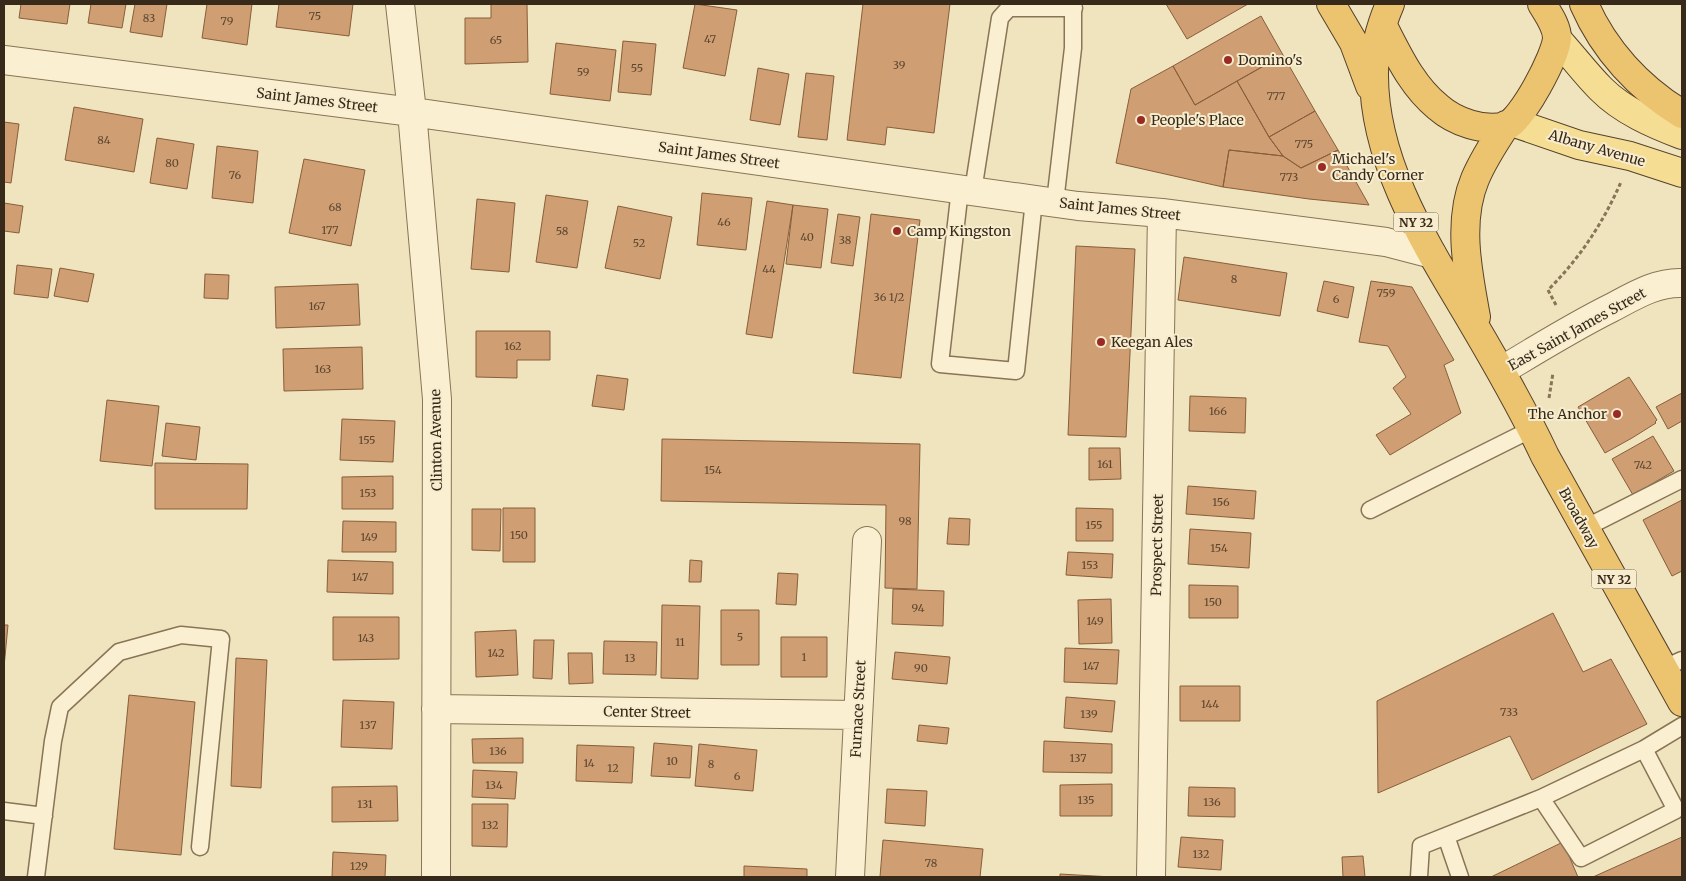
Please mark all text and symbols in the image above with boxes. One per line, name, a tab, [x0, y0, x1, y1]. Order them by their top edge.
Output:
house number: 75	[309, 9, 321, 23]
house number: 83	[143, 11, 155, 25]
house number: 79	[221, 14, 234, 28]
house number: 47	[704, 32, 716, 46]
house number: 65	[490, 33, 502, 47]
place label: Domino's	[1238, 51, 1303, 69]
marker: Domino's	[1222, 54, 1234, 66]
house number: 39	[893, 58, 906, 72]
house number: 55	[631, 61, 643, 75]
house number: 59	[577, 65, 590, 79]
street label: Saint James Street	[255, 84, 379, 116]
house number: 777	[1267, 89, 1285, 103]
place label: People's Place	[1151, 111, 1244, 129]
marker: People's Place	[1135, 114, 1147, 126]
street label: Albany Avenue	[1546, 125, 1647, 170]
house number: 84	[97, 133, 111, 147]
house number: 775	[1295, 137, 1313, 151]
street label: Saint James Street	[657, 138, 781, 172]
place label: Michael's Candy Corner	[1332, 150, 1424, 184]
house number: 80	[165, 156, 179, 170]
marker: Michael's Candy Corner	[1316, 161, 1328, 173]
house number: 76	[229, 168, 241, 182]
house number: 773	[1280, 170, 1298, 184]
street label: Saint James Street	[1058, 194, 1182, 224]
house number: 68	[328, 200, 342, 214]
road number: NY 32	[1394, 212, 1438, 232]
house number: 46	[717, 215, 731, 229]
place label: Camp Kingston	[907, 222, 1011, 240]
house number: 177	[322, 223, 338, 237]
house number: 58	[556, 224, 569, 238]
marker: Camp Kingston	[891, 225, 903, 237]
house number: 40	[800, 230, 814, 244]
house number: 38	[839, 233, 852, 247]
house number: 52	[633, 236, 645, 250]
house number: 44	[762, 262, 776, 276]
house number: 8	[1231, 272, 1238, 286]
street label: East Saint James Street	[1505, 283, 1650, 374]
house number: 759	[1377, 286, 1396, 300]
house number: 36 1/2	[874, 290, 904, 304]
house number: 6	[1333, 292, 1340, 306]
house number: 167	[309, 299, 325, 313]
place label: Keegan Ales	[1111, 333, 1193, 351]
marker: Keegan Ales	[1095, 336, 1107, 348]
house number: 162	[504, 339, 522, 353]
house number: 163	[315, 362, 331, 376]
street label: Clinton Avenue	[426, 389, 446, 491]
house number: 166	[1209, 404, 1227, 418]
place label: The Anchor	[1528, 405, 1607, 423]
marker: The Anchor	[1611, 408, 1623, 420]
house number: 155	[359, 433, 375, 447]
house number: 161	[1097, 457, 1113, 471]
house number: 742	[1634, 458, 1652, 472]
house number: 154	[704, 463, 722, 477]
street label: Broadway	[1555, 484, 1603, 552]
house number: 153	[360, 486, 376, 500]
street label: Prospect Street	[1147, 493, 1167, 596]
house number: 156	[1212, 495, 1230, 509]
house number: 98	[898, 514, 912, 528]
house number: 155	[1086, 518, 1102, 532]
house number: 150	[510, 528, 528, 542]
house number: 149	[360, 530, 378, 544]
house number: 154	[1210, 541, 1228, 555]
house number: 153	[1082, 558, 1098, 572]
house number: 147	[352, 570, 368, 584]
road number: NY 32	[1592, 570, 1636, 588]
house number: 150	[1204, 595, 1222, 609]
house number: 94	[911, 601, 925, 615]
house number: 149	[1086, 614, 1104, 628]
house number: 5	[737, 630, 743, 644]
house number: 143	[358, 631, 374, 645]
house number: 11	[675, 635, 685, 649]
house number: 142	[487, 646, 505, 660]
house number: 1	[802, 650, 807, 664]
house number: 13	[625, 651, 635, 665]
street label: Furnace Street	[846, 659, 870, 758]
house number: 147	[1083, 659, 1099, 673]
house number: 90	[914, 661, 928, 675]
house number: 144	[1201, 697, 1219, 711]
street label: Center Street	[603, 702, 691, 722]
house number: 733	[1500, 705, 1518, 719]
house number: 139	[1080, 707, 1098, 721]
house number: 137	[360, 718, 376, 732]
house number: 136	[489, 744, 507, 758]
house number: 137	[1070, 751, 1086, 765]
house number: 10	[666, 754, 678, 768]
house number: 14	[583, 756, 595, 770]
house number: 8	[708, 757, 715, 771]
house number: 12	[607, 761, 619, 775]
house number: 6	[734, 769, 741, 783]
house number: 134	[485, 778, 503, 792]
house number: 135	[1078, 793, 1094, 807]
house number: 136	[1203, 795, 1221, 809]
house number: 131	[357, 797, 373, 811]
house number: 132	[481, 818, 499, 832]
house number: 132	[1192, 847, 1210, 861]
house number: 78	[925, 856, 938, 870]
house number: 129	[350, 859, 368, 873]

